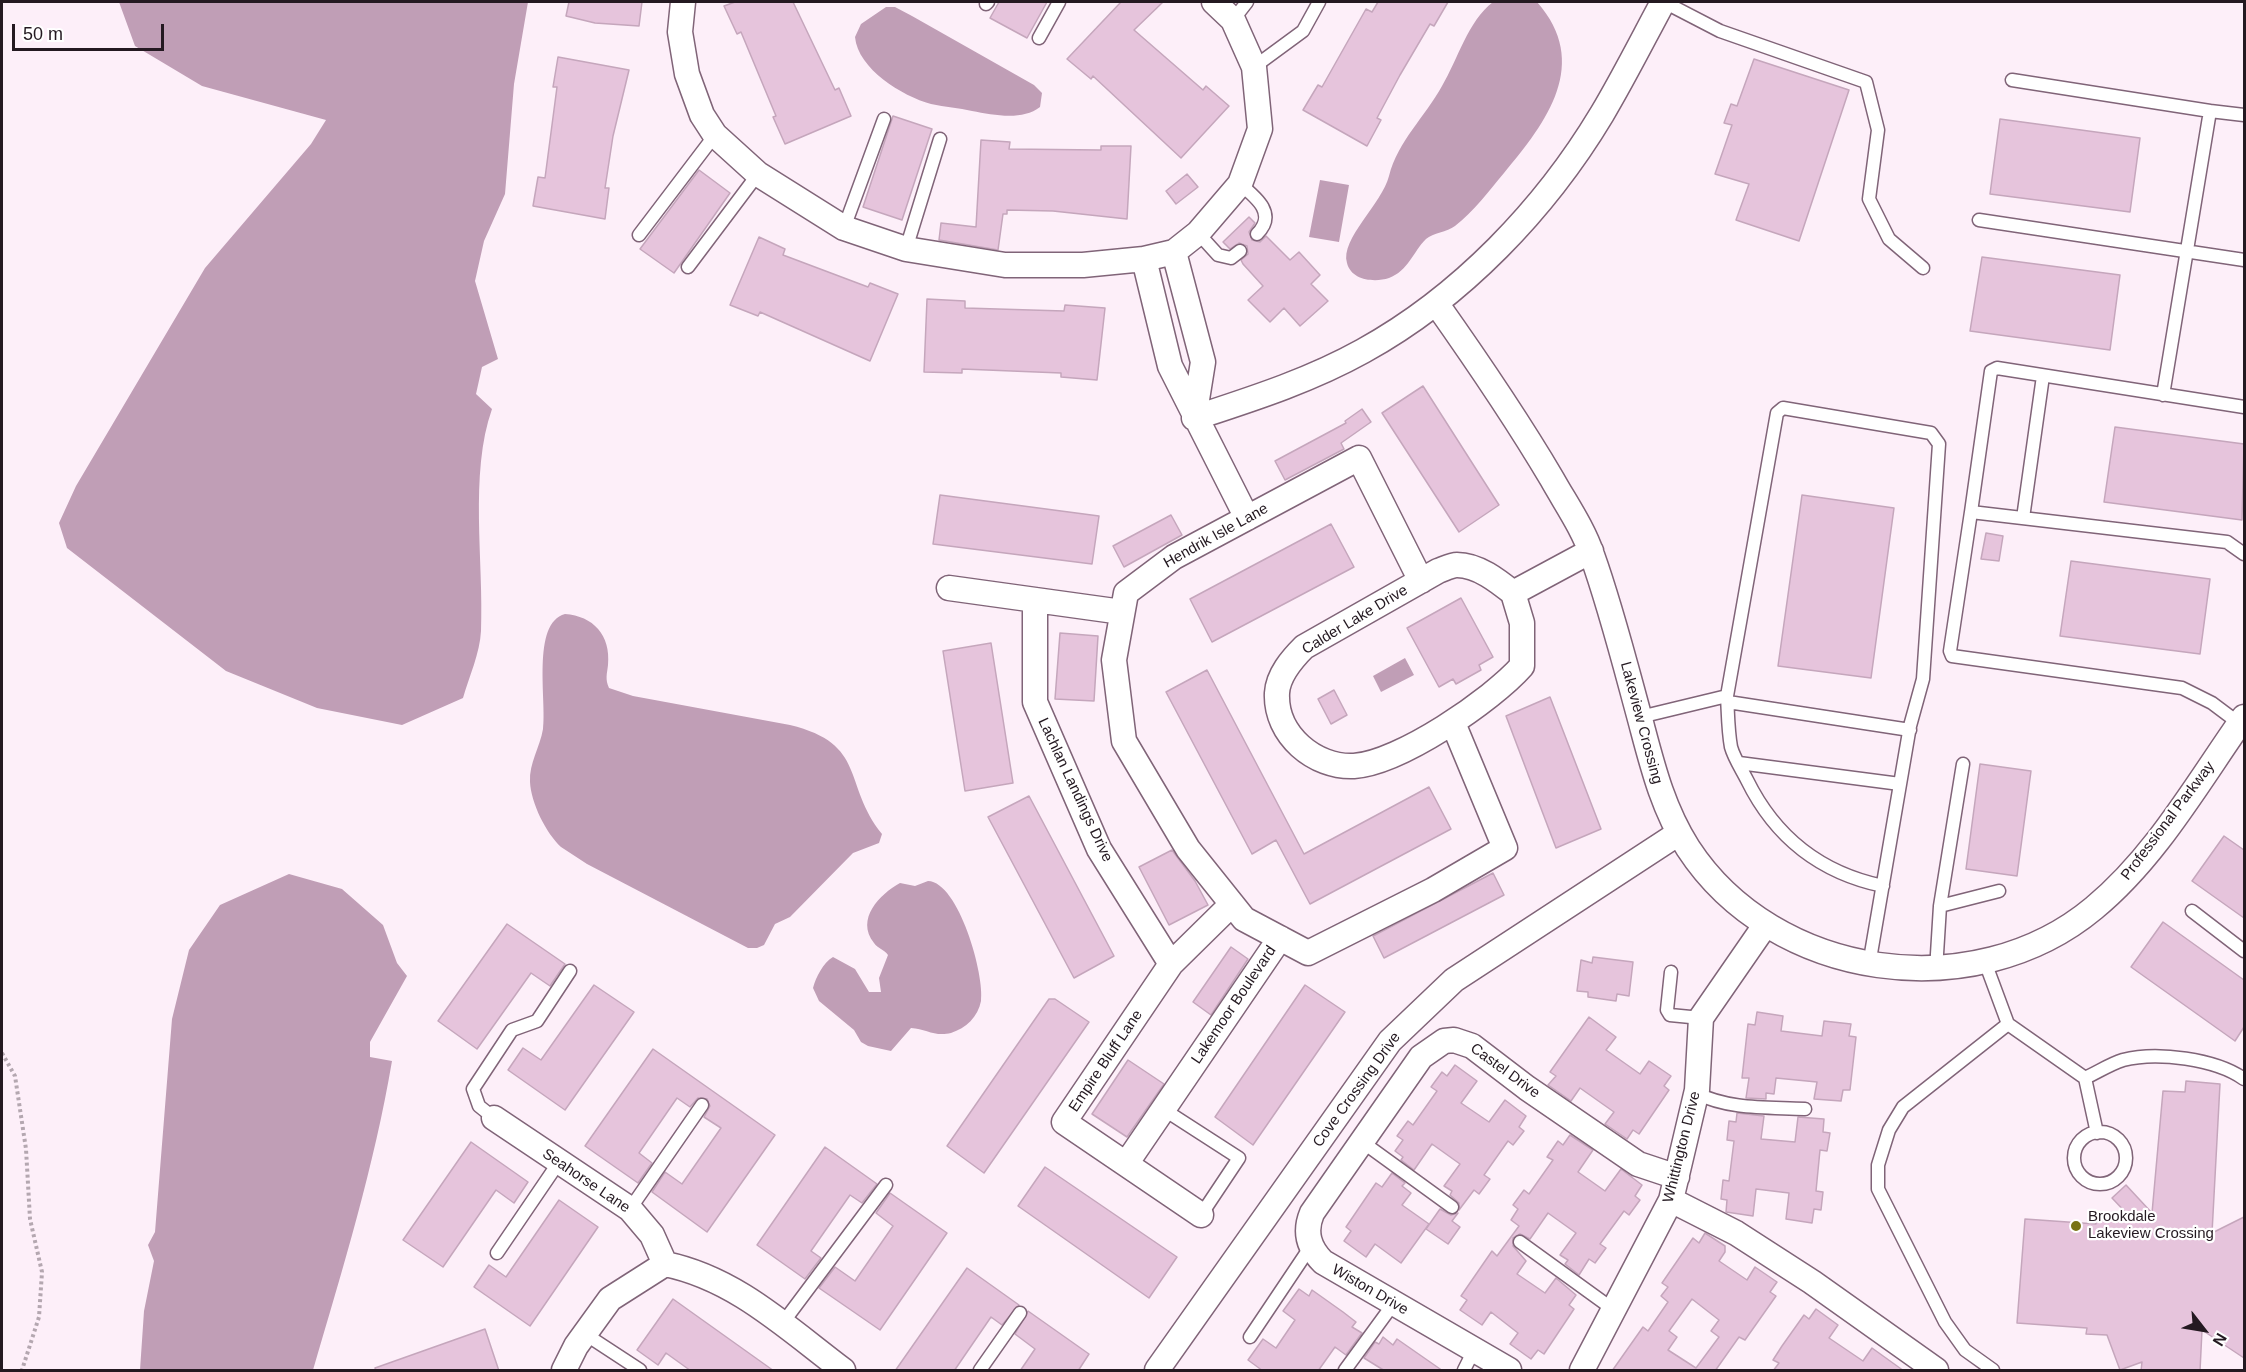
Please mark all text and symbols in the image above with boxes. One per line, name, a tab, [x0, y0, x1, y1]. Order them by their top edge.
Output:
scale bar	[15, 12, 166, 50]
text: 50 m	[23, 24, 63, 44]
street label: Hendrik Isle Lane	[1161, 500, 1271, 572]
street label: Calder Lake Drive	[1299, 581, 1411, 659]
street label: Lakeview Crossing	[1616, 660, 1666, 786]
street label: Lachlan Landings Drive	[1034, 715, 1116, 865]
street label: Professional Parkway	[2117, 758, 2219, 884]
street label: Lakemoor Boulevard	[1188, 943, 1280, 1067]
street label: Empire Bluff Lane	[1065, 1007, 1147, 1115]
street label: Cove Crossing Drive	[1309, 1029, 1405, 1151]
street label: Castel Drive	[1467, 1040, 1543, 1102]
street label: Whittington Drive	[1659, 1089, 1705, 1205]
street label: Seahorse Lane	[539, 1145, 633, 1217]
place label: Brookdale Lakeview Crossing	[2088, 1208, 2214, 1243]
marker: Brookdale Lakeview Crossing	[2069, 1219, 2083, 1233]
street label: Wiston Drive	[1329, 1261, 1411, 1319]
north arrow	[2174, 1300, 2234, 1360]
text: N	[2210, 1330, 2230, 1349]

